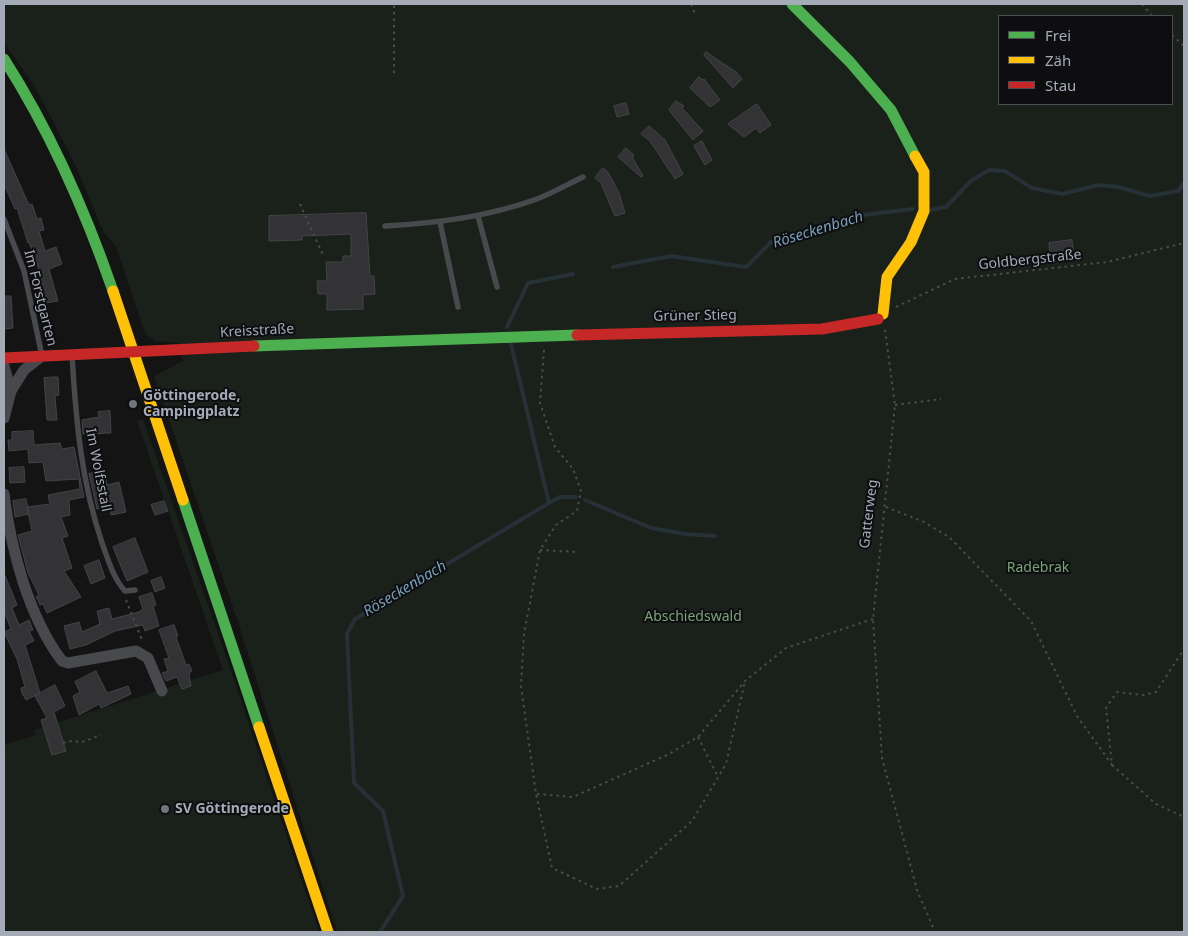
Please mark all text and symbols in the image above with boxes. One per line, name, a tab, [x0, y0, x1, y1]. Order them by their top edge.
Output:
legend	[998, 15, 1173, 105]
text: Frei	[1045, 25, 1071, 45]
text: Zäh	[1045, 50, 1071, 70]
text: Stau	[1045, 75, 1076, 95]
water label: Röseckenbach	[771, 208, 865, 252]
street label: Goldbergstraße	[978, 246, 1082, 274]
street label: Im Forstgarten	[20, 248, 60, 348]
street label: Grüner Stieg	[653, 307, 737, 325]
street label: Kreisstraße	[219, 321, 295, 341]
place label: Göttingerode, Campingplatz	[143, 388, 240, 421]
marker: Göttingerode, Campingplatz	[127, 398, 139, 410]
street label: Im Wolfsstall	[82, 427, 114, 513]
street label: Gatterweg	[856, 479, 882, 549]
water label: Röseckenbach	[360, 557, 450, 621]
park label: Radebrak	[1007, 560, 1069, 576]
park label: Abschiedswald	[644, 609, 742, 625]
place label: SV Göttingerode	[175, 801, 289, 817]
marker: SV Göttingerode	[159, 803, 171, 815]

